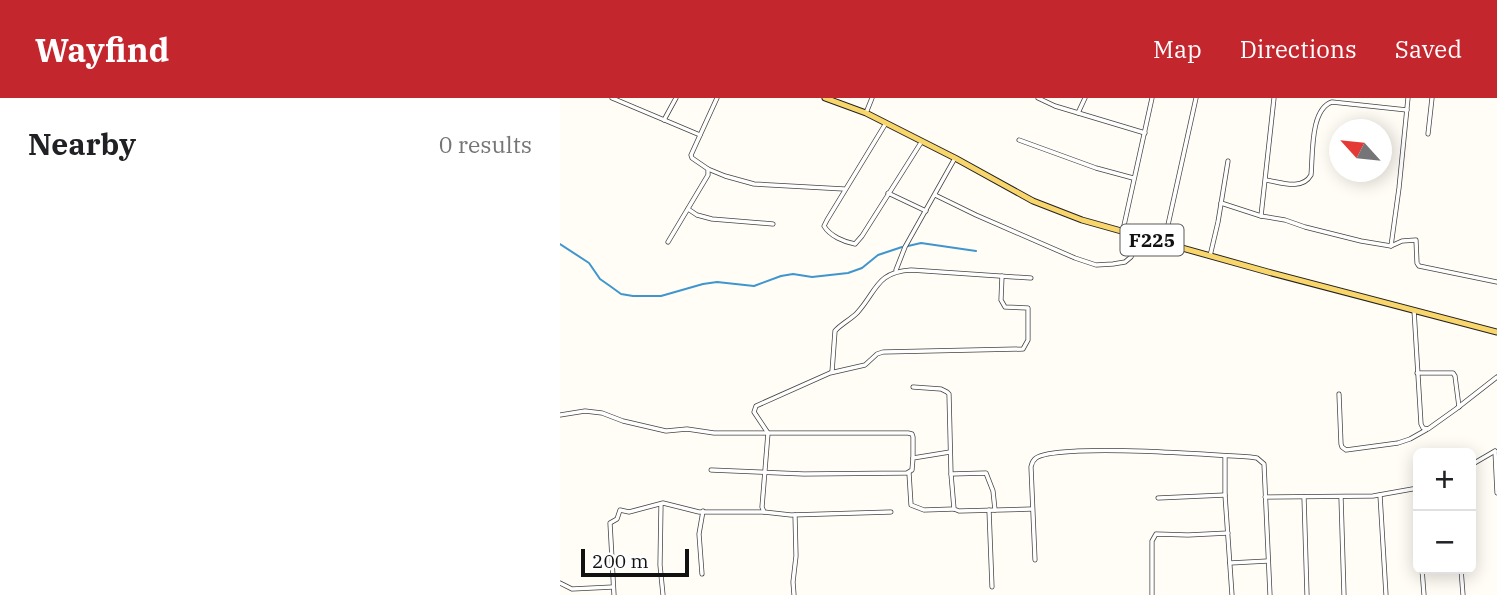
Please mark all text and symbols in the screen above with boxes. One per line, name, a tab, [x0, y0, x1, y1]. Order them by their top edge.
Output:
text: Wayfind	[35, 28, 169, 71]
text: Map	[1153, 33, 1202, 65]
text: Directions	[1240, 33, 1357, 65]
text: Saved	[1395, 33, 1462, 65]
north arrow	[1329, 119, 1392, 182]
text: Nearby	[28, 124, 136, 163]
text: 0 results	[439, 129, 532, 159]
road number: F225	[1120, 224, 1184, 256]
map controls	[1413, 448, 1476, 574]
button: +	[1413, 448, 1476, 511]
button: −	[1413, 511, 1476, 574]
scale bar	[581, 546, 690, 578]
text: 200 m	[592, 549, 649, 573]

